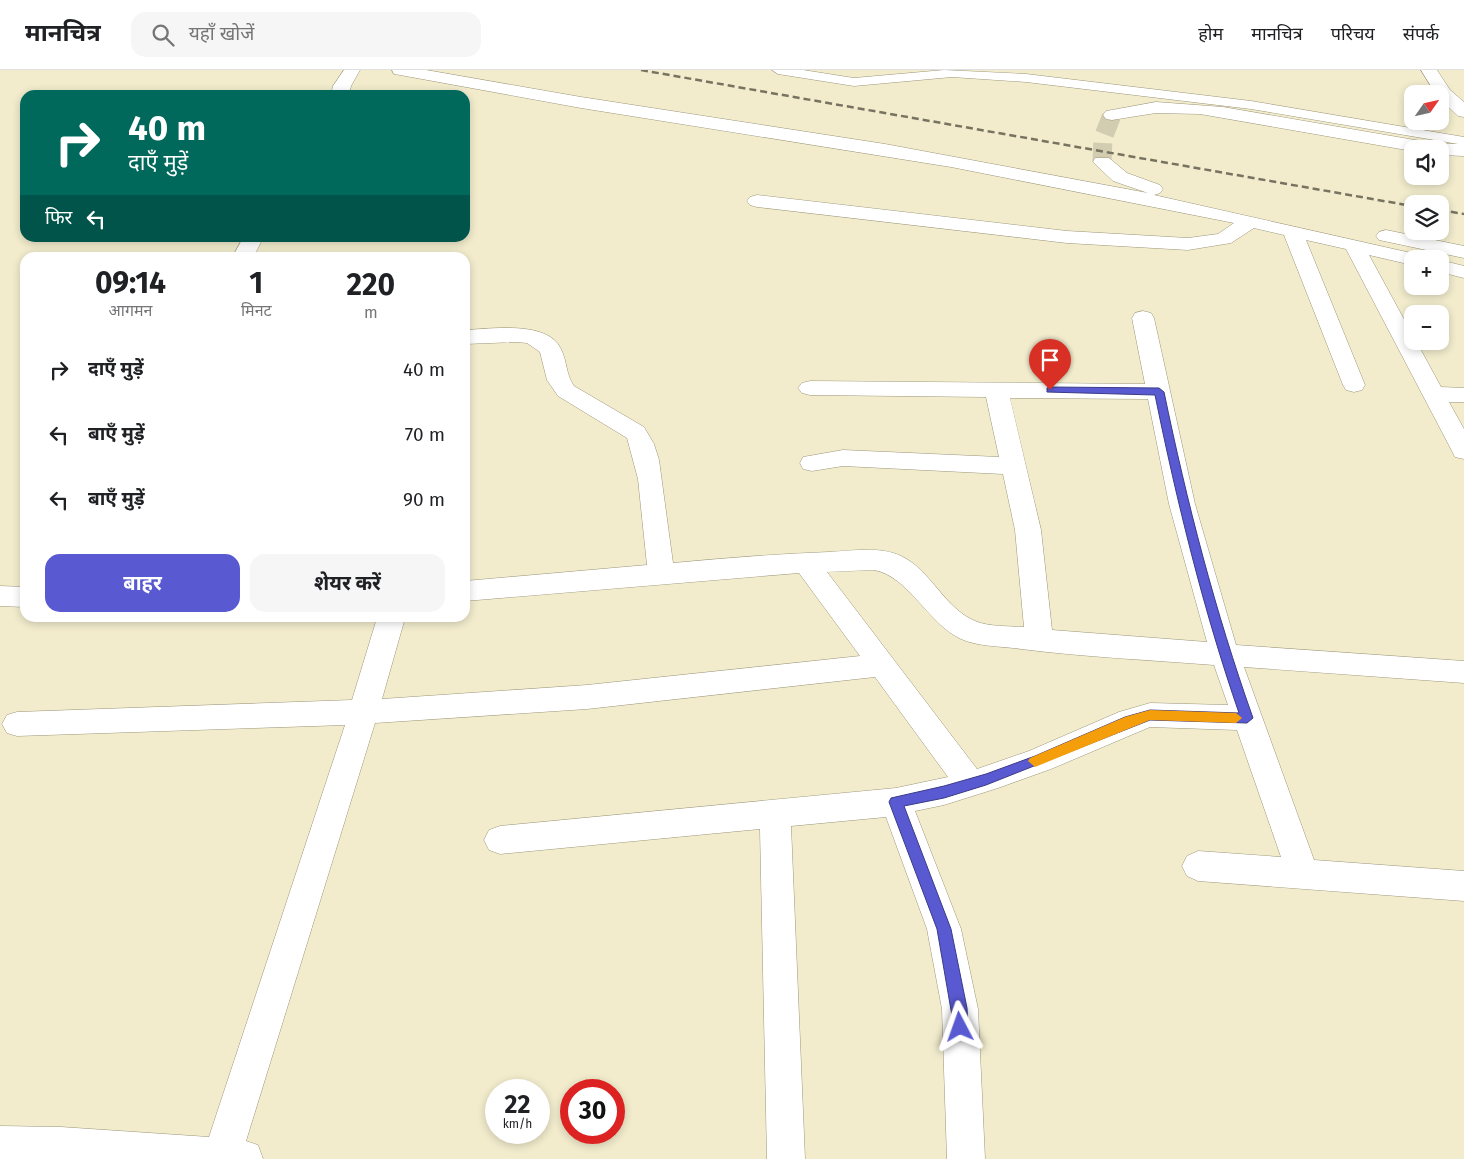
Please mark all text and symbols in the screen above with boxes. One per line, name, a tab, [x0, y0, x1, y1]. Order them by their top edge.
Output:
search box	[131, 12, 481, 57]
text: मानचित्र	[25, 19, 101, 47]
icon: search	[149, 21, 177, 49]
text: यहाँ खोजें	[189, 22, 254, 45]
text: होम	[1198, 23, 1223, 45]
text: मानचित्र	[1251, 23, 1303, 45]
text: परिचय	[1331, 23, 1375, 45]
text: संपर्क	[1403, 23, 1439, 45]
north arrow	[1404, 85, 1449, 130]
map controls	[1404, 85, 1449, 350]
text: 40 m	[128, 107, 206, 149]
icon: right	[45, 110, 110, 175]
button: sound	[1404, 140, 1449, 185]
text: दाएँ मुड़ें	[128, 149, 188, 176]
button: layers	[1404, 195, 1449, 240]
icon: left	[82, 205, 110, 233]
text: फिर	[45, 206, 72, 229]
button: +	[1404, 250, 1449, 295]
text: 09:14	[95, 265, 166, 301]
text: 1	[249, 265, 263, 301]
text: 220	[346, 267, 395, 303]
text: आगमन	[109, 301, 152, 320]
text: मिनट	[241, 301, 272, 320]
text: m	[364, 303, 378, 322]
button: −	[1404, 305, 1449, 350]
pin	[1029, 339, 1071, 390]
icon: arrive	[1036, 346, 1064, 374]
icon: right	[45, 356, 73, 384]
text: दाएँ मुड़ें	[88, 357, 144, 380]
text: 40 m	[403, 358, 445, 381]
icon: left	[45, 421, 73, 449]
text: बाएँ मुड़ें	[88, 422, 145, 445]
text: 70 m	[405, 423, 445, 446]
icon: left	[45, 486, 73, 514]
text: बाएँ मुड़ें	[88, 487, 145, 510]
text: 90 m	[403, 488, 445, 511]
button: बाहर	[45, 554, 240, 612]
button: शेयर करें	[250, 554, 445, 612]
position arrow	[933, 1000, 985, 1052]
speed limit sign: 30	[560, 1079, 625, 1144]
text: 22	[505, 1090, 530, 1120]
text: km/h	[503, 1117, 532, 1131]

